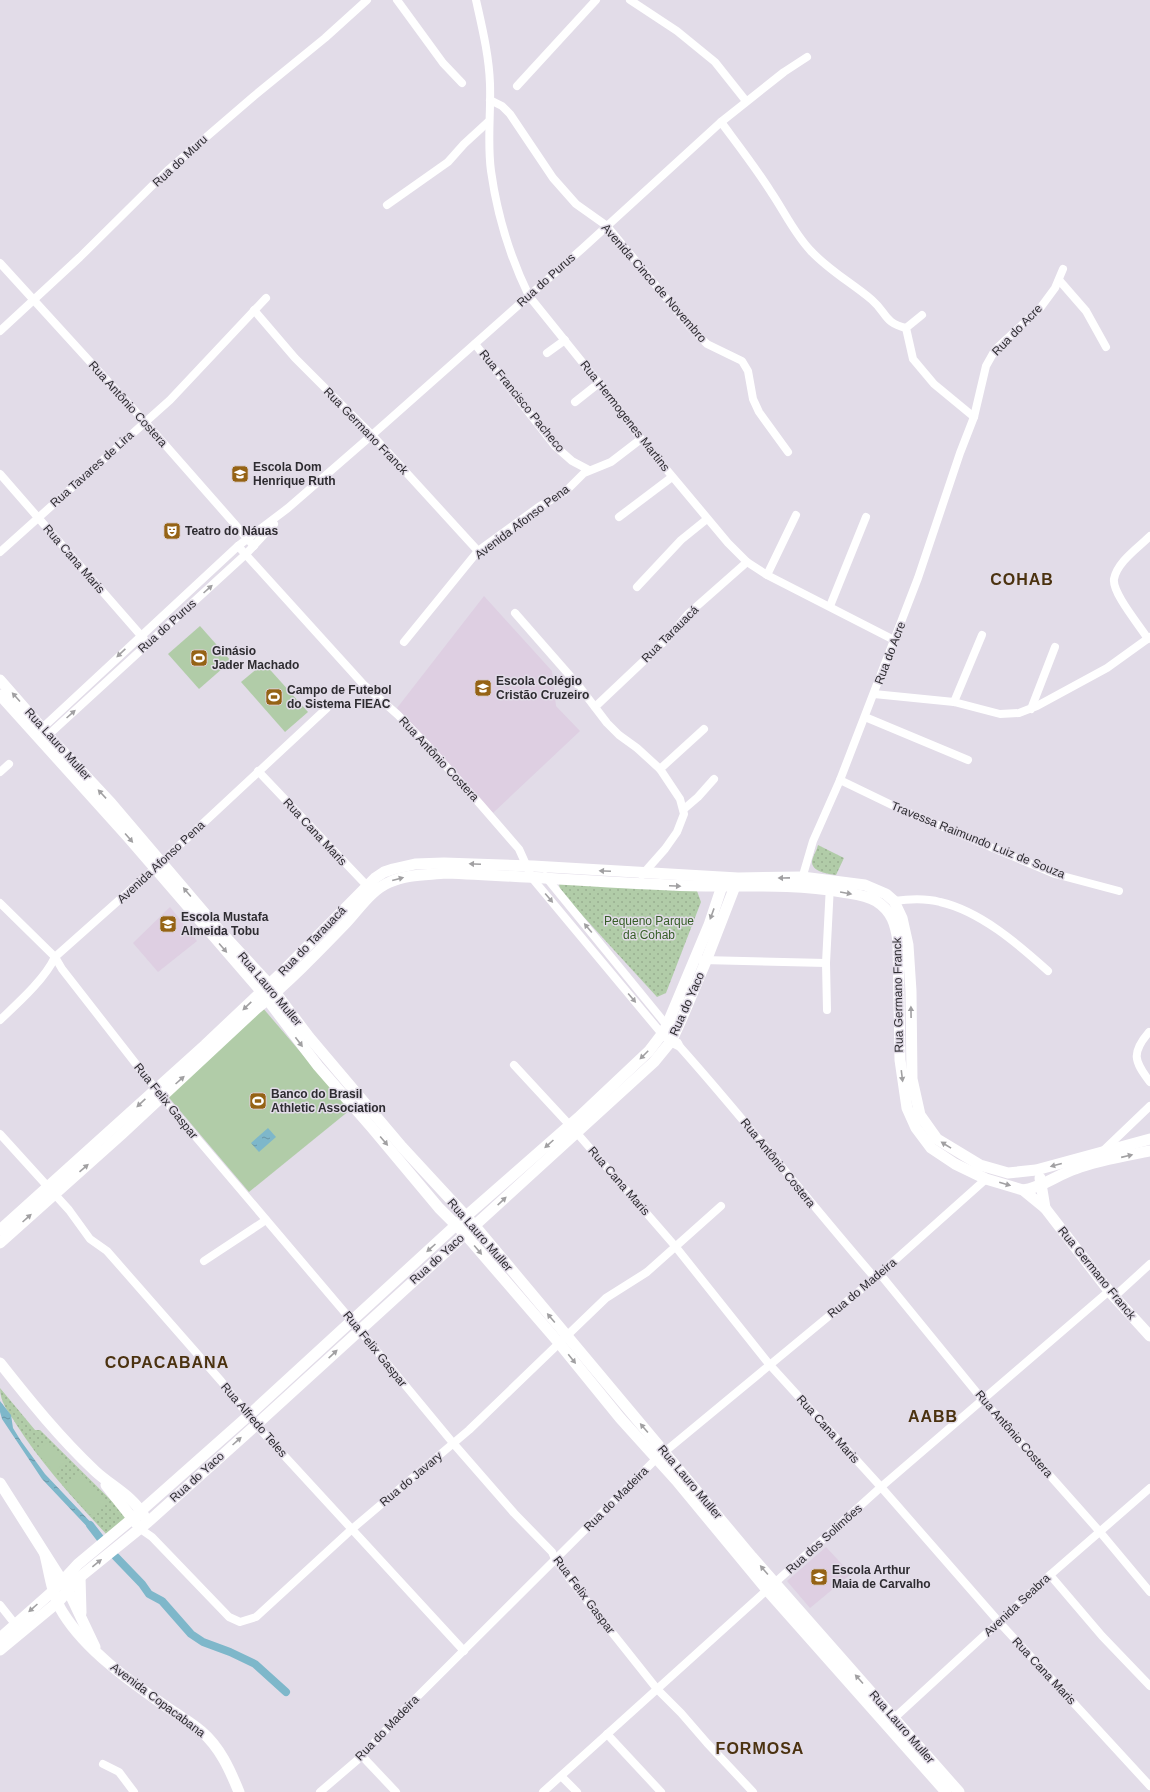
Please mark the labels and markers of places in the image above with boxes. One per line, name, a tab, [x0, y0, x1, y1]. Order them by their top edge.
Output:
place label: Escola Dom Henrique Ruth	[253, 460, 336, 488]
school or university icon: Escola Dom Henrique Ruth	[230, 464, 250, 484]
theatre icon: Teatro do Náuas	[162, 521, 182, 541]
place label: Teatro do Náuas	[185, 524, 278, 538]
place label: Ginásio Jader Machado	[212, 644, 299, 672]
sports icon: Ginásio Jader Machado	[189, 648, 209, 668]
place label: Escola Colégio Cristão Cruzeiro	[496, 674, 589, 702]
school or university icon: Escola Colégio Cristão Cruzeiro	[473, 678, 493, 698]
place label: Campo de Futebol do Sistema FIEAC	[287, 683, 392, 711]
sports icon: Campo de Futebol do Sistema FIEAC	[264, 687, 284, 707]
place label: Escola Mustafa Almeida Tobu	[181, 910, 269, 938]
school or university icon: Escola Mustafa Almeida Tobu	[158, 914, 178, 934]
place label: Banco do Brasil Athletic Association	[271, 1087, 386, 1115]
sports icon: Banco do Brasil Athletic Association	[248, 1091, 268, 1111]
place label: Escola Arthur Maia de Carvalho	[832, 1563, 931, 1591]
school or university icon: Escola Arthur Maia de Carvalho	[809, 1567, 829, 1587]

